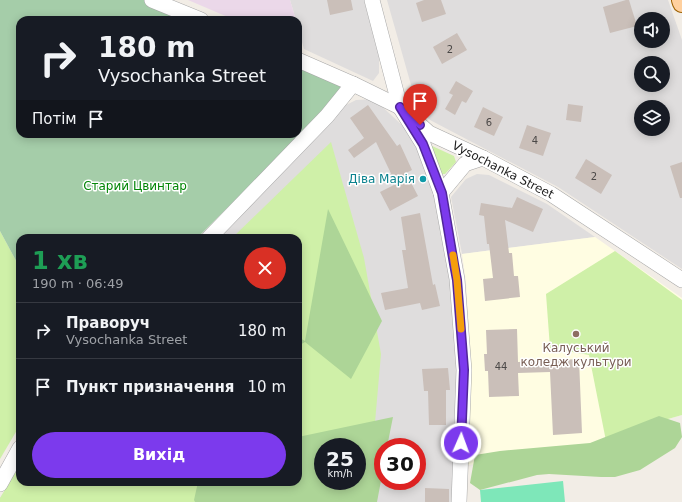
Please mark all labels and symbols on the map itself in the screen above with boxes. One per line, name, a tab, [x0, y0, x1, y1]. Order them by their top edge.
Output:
house number: 2	[447, 44, 453, 55]
pin	[403, 84, 437, 125]
house number: 6	[486, 117, 492, 128]
house number: 4	[532, 135, 538, 146]
street label: Vysochanka Street	[450, 138, 556, 202]
house number: 2	[591, 171, 597, 182]
place label: Діва Марія	[348, 172, 415, 186]
marker: Діва Марія	[418, 174, 428, 184]
park label: Старий Цвинтар	[83, 179, 187, 193]
marker: Калуський коледж культури	[571, 329, 581, 339]
place label: Калуський коледж культури	[520, 341, 632, 369]
house number: 44	[495, 361, 507, 372]
position arrow	[440, 422, 482, 464]
speed limit sign: 30	[374, 438, 426, 490]

